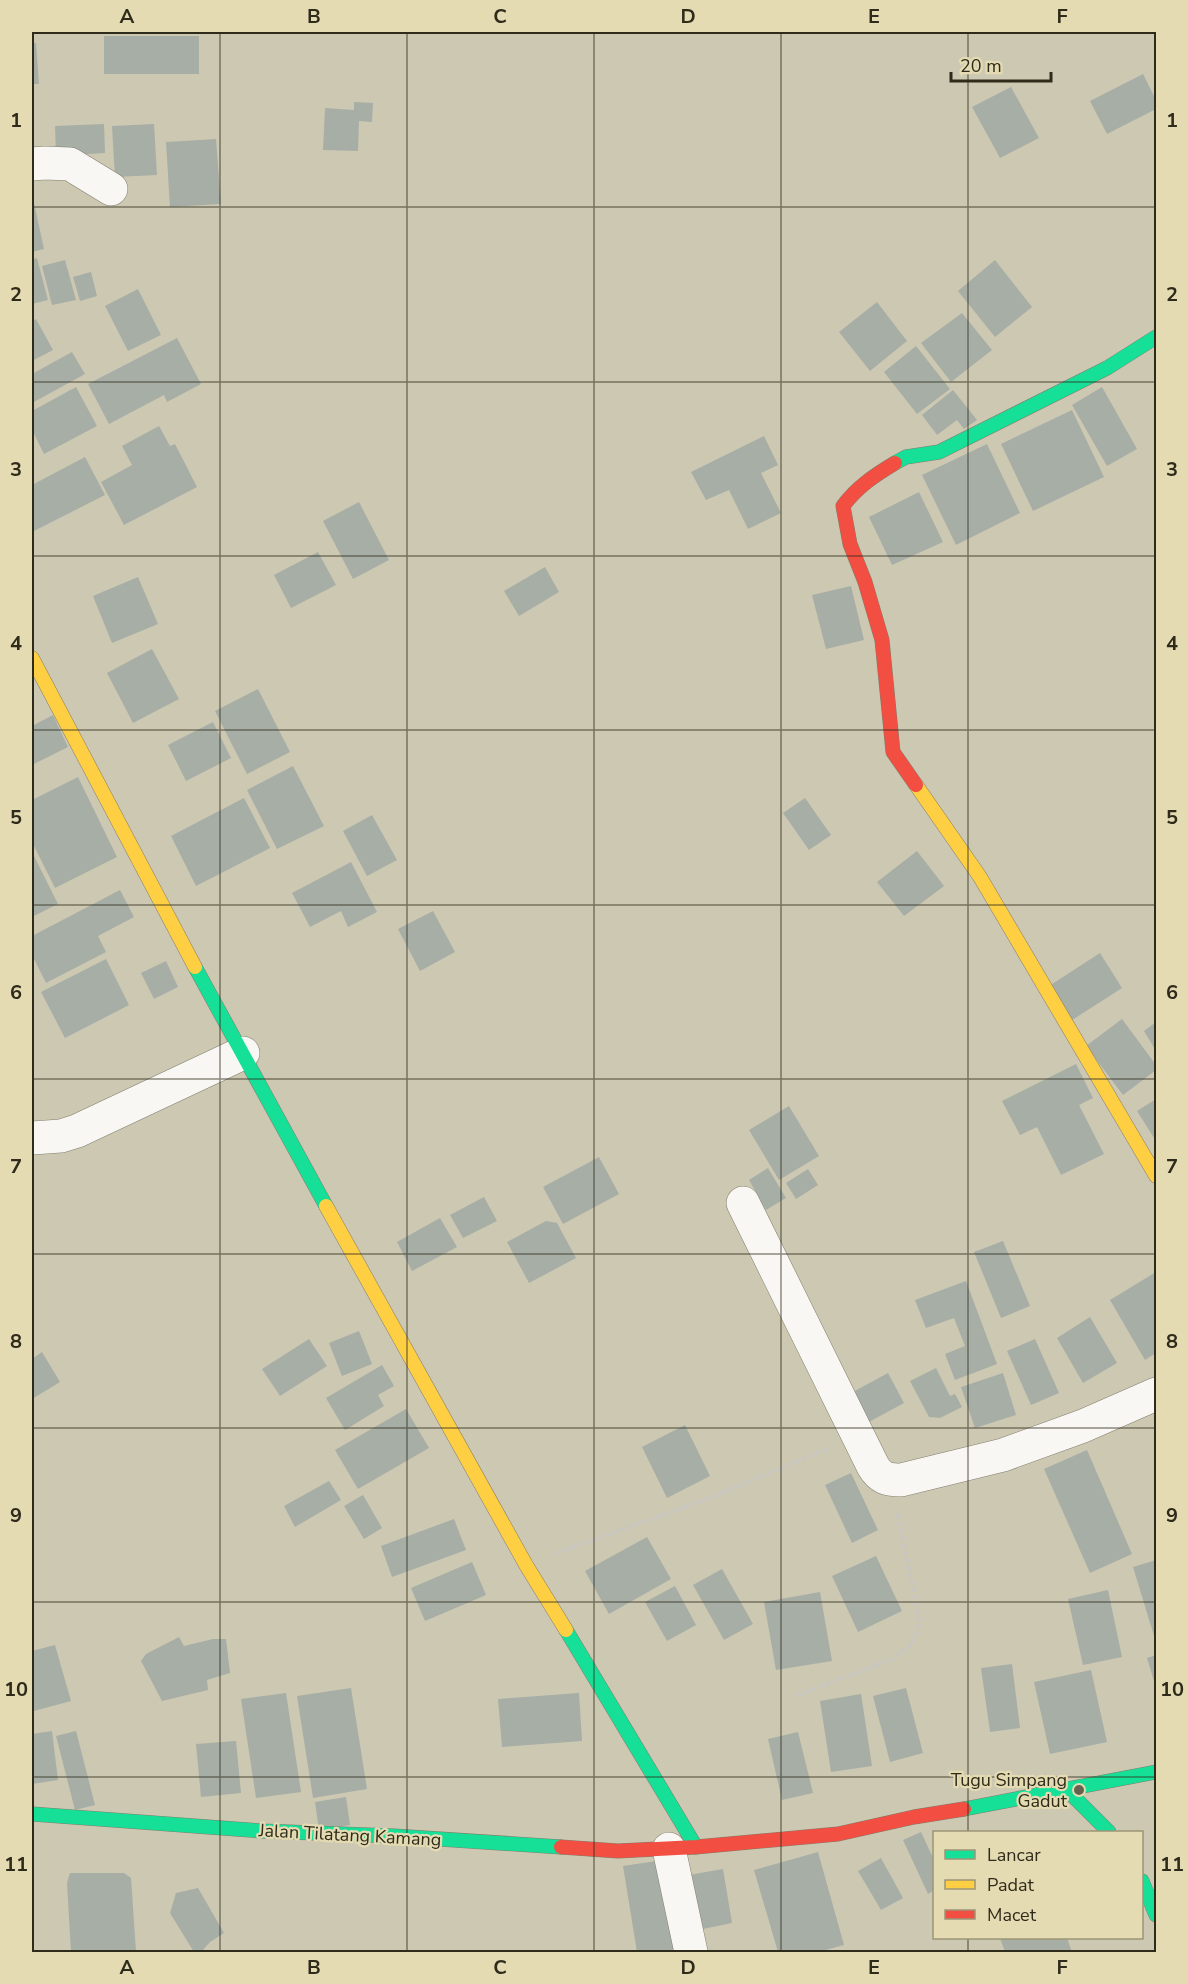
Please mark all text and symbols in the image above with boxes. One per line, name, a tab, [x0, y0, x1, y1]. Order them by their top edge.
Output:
text: A	[120, 3, 135, 30]
text: B	[307, 3, 321, 30]
text: C	[493, 3, 507, 30]
text: D	[680, 3, 696, 30]
text: E	[868, 3, 880, 30]
text: F	[1056, 3, 1068, 30]
scale bar	[951, 45, 1052, 83]
text: 20 m	[960, 54, 1002, 78]
text: 1	[10, 107, 22, 134]
text: 1	[1166, 107, 1178, 134]
text: 2	[10, 281, 22, 308]
text: 2	[1166, 281, 1178, 308]
text: 3	[10, 456, 22, 483]
text: 3	[1166, 456, 1178, 483]
text: 4	[10, 630, 22, 657]
text: 4	[1166, 630, 1178, 657]
text: 5	[10, 804, 22, 831]
text: 5	[1166, 804, 1178, 831]
text: 6	[10, 979, 22, 1006]
text: 6	[1166, 979, 1178, 1006]
text: 7	[10, 1153, 22, 1180]
text: 7	[1166, 1153, 1178, 1180]
text: 8	[10, 1328, 22, 1355]
text: 8	[1166, 1328, 1178, 1355]
text: 9	[10, 1502, 22, 1529]
text: 9	[1166, 1502, 1178, 1529]
text: 10	[4, 1676, 28, 1703]
text: 10	[1160, 1676, 1184, 1703]
place label: Tugu Simpang Gadut	[951, 1768, 1068, 1813]
marker: Tugu Simpang Gadut	[1072, 1783, 1086, 1797]
street label: Jalan Tilatang Kamang	[257, 1818, 442, 1852]
legend	[933, 1831, 1143, 1939]
text: Lancar	[987, 1843, 1041, 1867]
text: 11	[4, 1851, 28, 1878]
text: 11	[1160, 1851, 1184, 1878]
text: Padat	[987, 1873, 1035, 1897]
text: Macet	[987, 1903, 1037, 1927]
text: A	[120, 1954, 135, 1981]
text: B	[307, 1954, 321, 1981]
text: C	[493, 1954, 507, 1981]
text: D	[680, 1954, 696, 1981]
text: E	[868, 1954, 880, 1981]
text: F	[1056, 1954, 1068, 1981]

